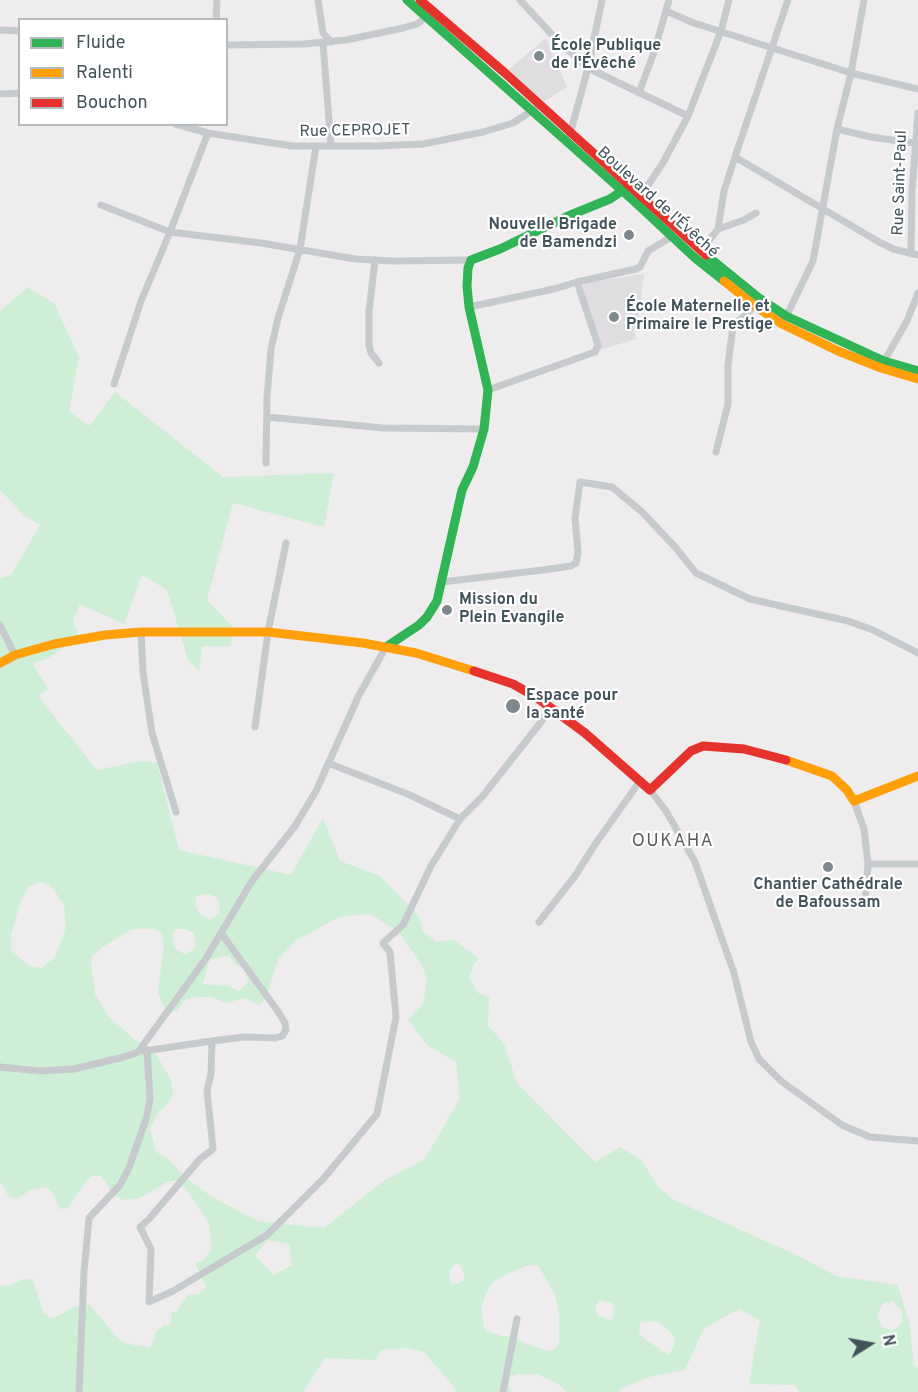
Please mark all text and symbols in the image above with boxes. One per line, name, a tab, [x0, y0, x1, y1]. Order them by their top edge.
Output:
legend	[18, 18, 228, 126]
text: Fluide	[76, 32, 125, 55]
place label: École Publique de l'Évêché	[551, 37, 661, 75]
marker: École Publique de l'Évêché	[532, 49, 546, 63]
text: Ralenti	[76, 62, 133, 85]
text: Bouchon	[76, 92, 148, 115]
street label: Rue CEPROJET	[299, 121, 411, 143]
street label: Rue Saint-Paul	[890, 130, 912, 236]
street label: Boulevard de l'Évêché	[592, 143, 722, 263]
place label: Nouvelle Brigade de Bamendzi	[489, 216, 617, 254]
marker: Nouvelle Brigade de Bamendzi	[622, 228, 636, 242]
place label: École Maternelle et Primaire le Prestige	[626, 298, 773, 336]
marker: École Maternelle et Primaire le Prestige	[607, 310, 621, 324]
place label: Mission du Plein Evangile	[459, 591, 564, 629]
marker: Mission du Plein Evangile	[440, 603, 454, 617]
place label: Espace pour la santé	[526, 687, 618, 725]
marker: Espace pour la santé	[504, 697, 522, 715]
district label: OUKAHA	[632, 831, 714, 853]
marker: Chantier Cathédrale de Bafoussam	[821, 860, 835, 874]
place label: Chantier Cathédrale de Bafoussam	[753, 876, 903, 914]
north arrow	[840, 1314, 900, 1374]
text: N	[877, 1333, 899, 1348]

